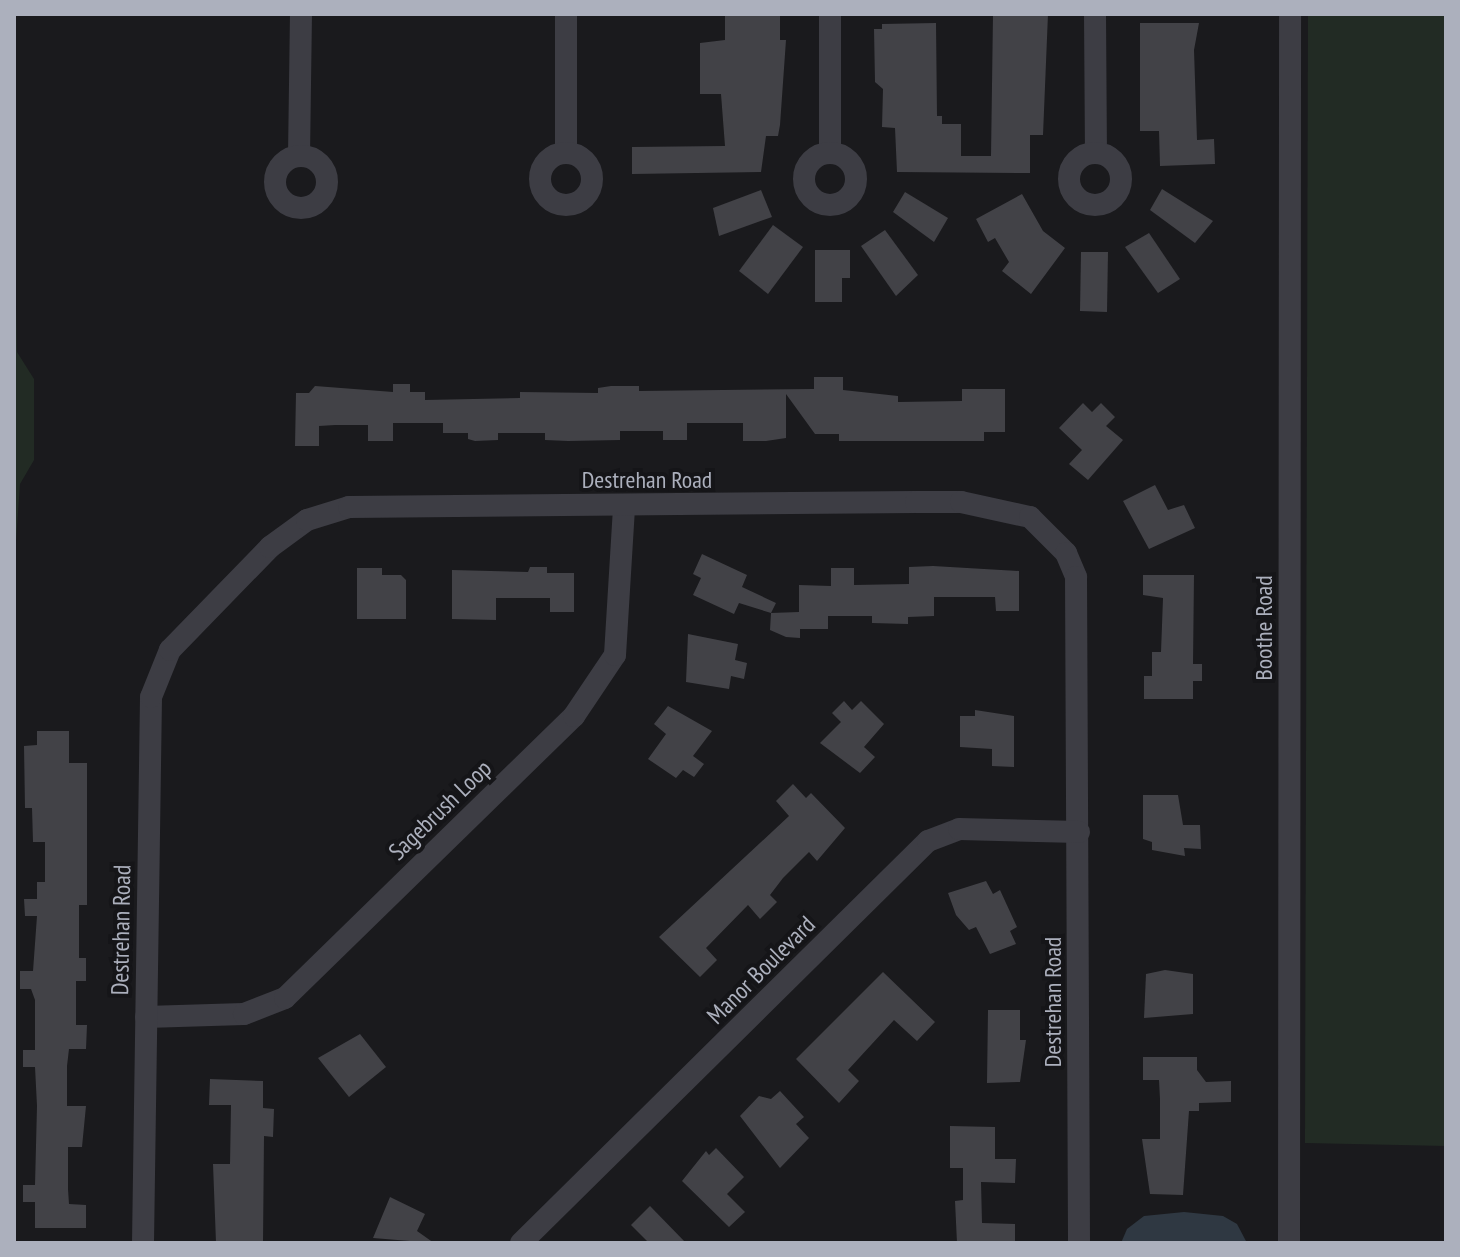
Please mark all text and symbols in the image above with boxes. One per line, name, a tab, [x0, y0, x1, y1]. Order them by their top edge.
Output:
street label: Destrehan Road	[582, 466, 712, 494]
street label: Boothe Road	[1250, 575, 1278, 681]
street label: Sagebrush Loop	[383, 754, 497, 866]
street label: Destrehan Road	[105, 865, 137, 995]
street label: Manor Boulevard	[701, 910, 821, 1030]
street label: Destrehan Road	[1039, 937, 1067, 1067]

